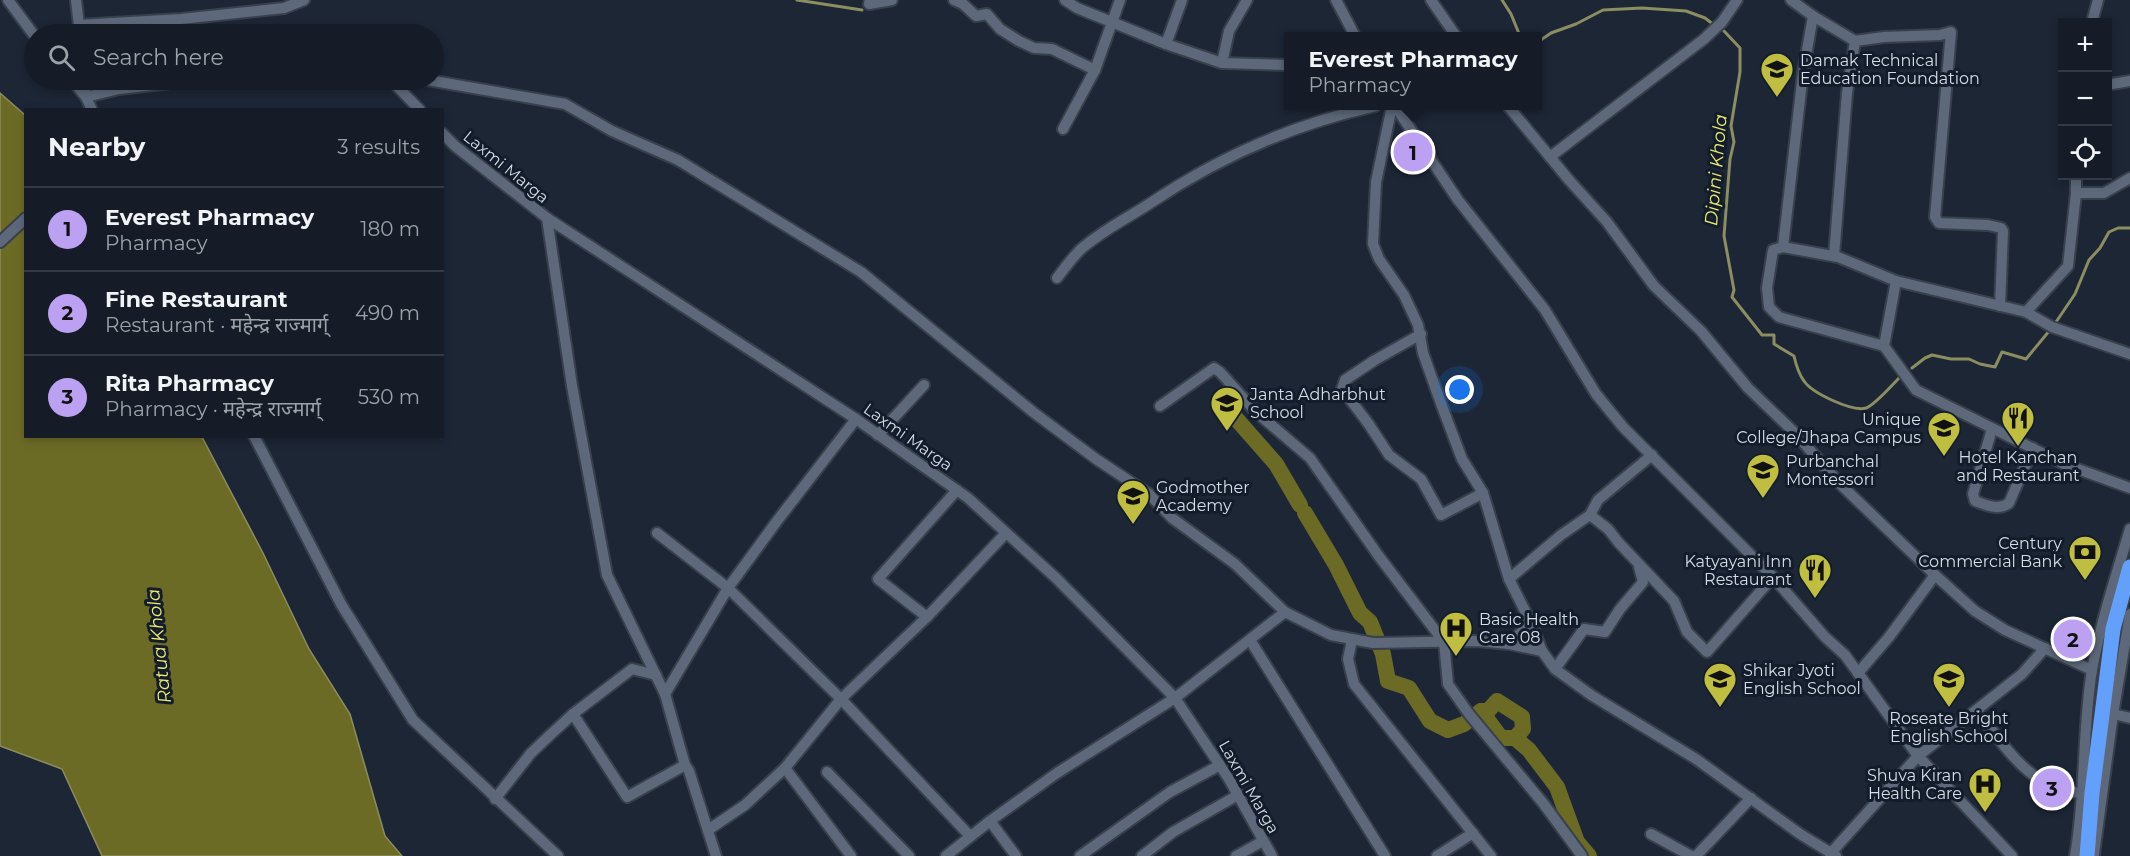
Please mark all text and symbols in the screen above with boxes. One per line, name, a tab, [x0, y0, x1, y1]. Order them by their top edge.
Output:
map controls	[2058, 18, 2112, 180]
button: +	[2058, 18, 2112, 72]
search box	[24, 24, 444, 90]
popup	[1284, 32, 1542, 110]
icon: search	[45, 41, 78, 74]
text: Search here	[93, 44, 224, 71]
text: Everest Pharmacy	[1308, 46, 1518, 73]
school or university icon: Damak Technical Education Foundation	[1759, 51, 1795, 98]
place label: Damak Technical Education Foundation	[1800, 51, 1980, 88]
button: −	[2058, 72, 2112, 126]
text: Pharmacy	[1308, 73, 1411, 97]
water label: Dipini Khola	[1700, 113, 1732, 227]
button: locate	[2058, 126, 2112, 180]
street label: Laxmi Marga	[460, 127, 552, 207]
pin: 1	[1394, 130, 1432, 174]
text: Nearby	[48, 131, 145, 163]
text: 3 results	[337, 135, 420, 159]
text: Everest Pharmacy	[105, 204, 314, 231]
text: 1	[64, 217, 71, 241]
text: 180 m	[360, 217, 420, 241]
text: Pharmacy	[105, 231, 208, 255]
text: Fine Restaurant	[105, 286, 288, 313]
text: 2	[62, 301, 73, 325]
text: 490 m	[355, 301, 420, 325]
text: Restaurant · महेन्द्र राज्मार्ग्	[105, 313, 328, 337]
text: Rita Pharmacy	[105, 370, 274, 397]
your location	[1445, 375, 1474, 404]
text: 3	[62, 385, 73, 409]
text: 530 m	[358, 385, 420, 409]
school or university icon: Janta Adharbhut School	[1209, 385, 1245, 432]
place label: Janta Adharbhut School	[1249, 385, 1386, 422]
text: Pharmacy · महेन्द्र राज्मार्ग्	[105, 397, 321, 421]
street label: Laxmi Marga	[860, 399, 956, 475]
restaurant icon: Hotel Kanchan and Restaurant	[2000, 400, 2036, 447]
place label: Unique College/Jhapa Campus	[1736, 410, 1921, 447]
school or university icon: Unique College/Jhapa Campus	[1926, 410, 1962, 457]
place label: Hotel Kanchan and Restaurant	[1956, 448, 2080, 485]
school or university icon: Purbanchal Montessori	[1745, 452, 1781, 499]
place label: Purbanchal Montessori	[1786, 452, 1879, 489]
school or university icon: Godmother Academy	[1115, 478, 1151, 525]
place label: Godmother Academy	[1156, 478, 1250, 515]
place label: Century Commercial Bank	[1918, 534, 2062, 571]
bank icon: Century Commercial Bank	[2067, 534, 2103, 581]
place label: Katyayani Inn Restaurant	[1684, 552, 1792, 589]
restaurant icon: Katyayani Inn Restaurant	[1797, 552, 1833, 599]
water label: Ratua Khola	[142, 588, 176, 704]
hospital icon: Basic Health Care 08	[1438, 610, 1474, 657]
place label: Basic Health Care 08	[1479, 610, 1579, 647]
pin: 2	[2054, 616, 2092, 662]
school or university icon: Shikar Jyoti English School	[1702, 661, 1738, 708]
place label: Shikar Jyoti English School	[1743, 661, 1861, 698]
school or university icon: Roseate Bright English School	[1931, 661, 1967, 708]
place label: Roseate Bright English School	[1889, 709, 2009, 746]
street label: Laxmi Marga	[1215, 737, 1283, 837]
place label: Shuva Kiran Health Care	[1867, 766, 1962, 803]
hospital icon: Shuva Kiran Health Care	[1967, 766, 2003, 813]
pin: 3	[2032, 766, 2072, 810]

